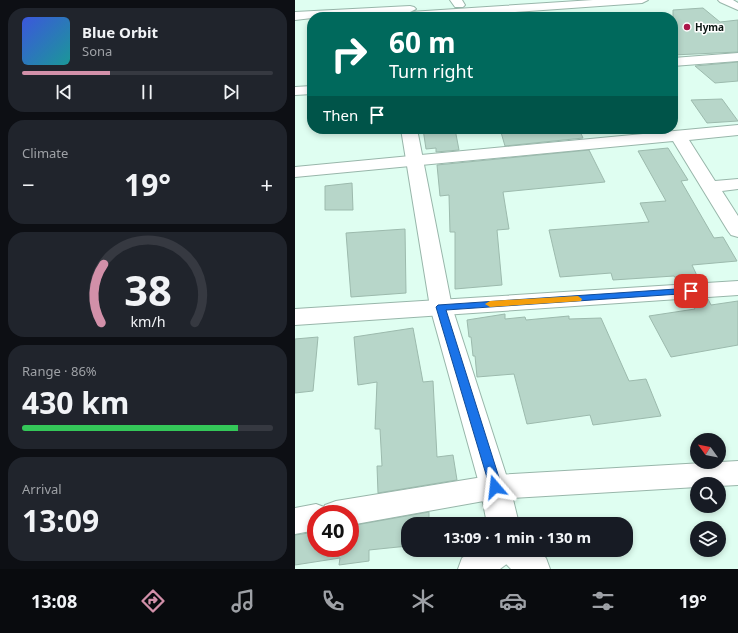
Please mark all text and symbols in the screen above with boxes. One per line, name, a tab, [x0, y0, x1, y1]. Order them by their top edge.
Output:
place label: Hyma	[695, 20, 724, 34]
text: Blue Orbit	[82, 22, 158, 42]
marker: Hyma	[682, 22, 692, 32]
text: 60 m	[389, 23, 456, 61]
icon: right	[323, 28, 375, 80]
text: Sona	[82, 42, 112, 60]
text: Turn right	[389, 59, 473, 83]
icon: previous	[53, 81, 75, 103]
icon: pause	[136, 81, 158, 103]
icon: next	[220, 81, 242, 103]
icon: arrive	[366, 104, 388, 126]
text: Then	[323, 105, 358, 125]
text: Climate	[22, 144, 68, 162]
text: 19°	[124, 164, 171, 205]
text: −	[22, 169, 35, 199]
text: +	[260, 169, 273, 199]
text: 38	[124, 261, 171, 317]
pin	[674, 274, 708, 308]
icon: arrive	[680, 280, 702, 302]
text: km/h	[130, 311, 165, 330]
text: Range · 86%	[22, 362, 97, 380]
text: 430 km	[22, 382, 129, 423]
north arrow	[690, 433, 726, 469]
map controls	[690, 433, 726, 557]
position arrow	[474, 466, 516, 508]
button: search	[690, 477, 726, 513]
text: Arrival	[22, 480, 62, 498]
text: 13:09	[22, 500, 99, 541]
speed limit sign: 40	[307, 505, 359, 557]
button: layers	[690, 521, 726, 557]
text: 13:09 · 1 min · 130 m	[443, 527, 591, 547]
icon: directions	[139, 587, 167, 615]
icon: music	[229, 587, 257, 615]
icon: phone	[319, 587, 347, 615]
icon: climate	[409, 587, 437, 615]
icon: car	[499, 587, 527, 615]
icon: filters	[589, 587, 617, 615]
text: 13:08	[31, 589, 77, 613]
text: 19°	[679, 589, 707, 613]

